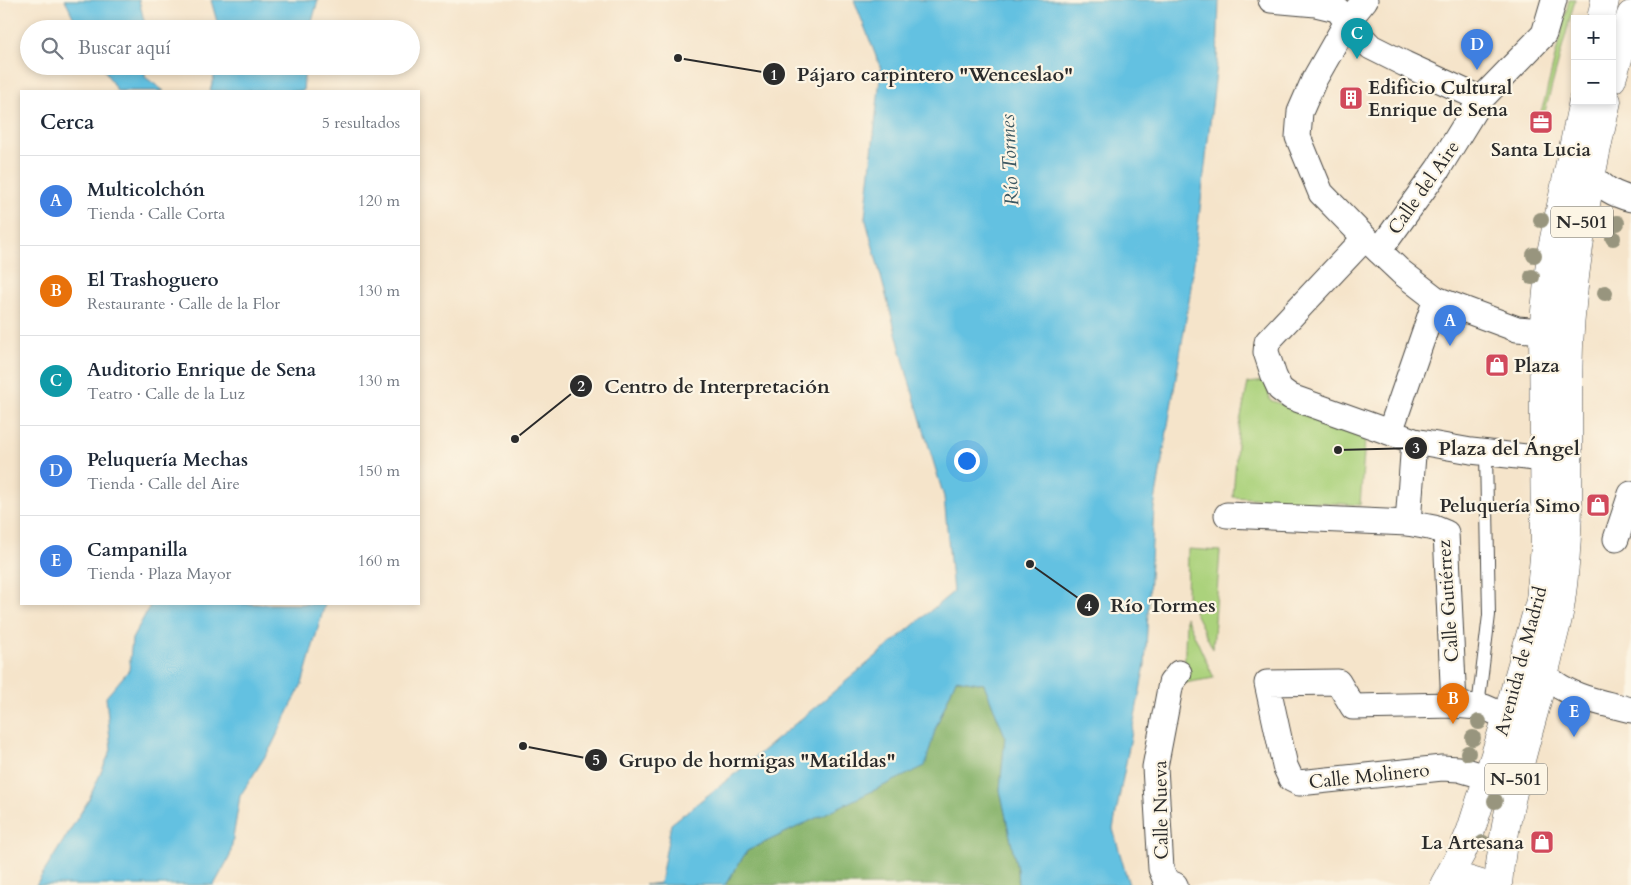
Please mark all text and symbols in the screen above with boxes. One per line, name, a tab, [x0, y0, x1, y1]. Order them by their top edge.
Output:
map controls	[1571, 15, 1616, 105]
button: +	[1571, 15, 1616, 60]
pin: C	[1341, 18, 1373, 59]
search box	[20, 20, 420, 75]
pin: D	[1461, 29, 1493, 70]
icon: search	[38, 34, 66, 62]
text: Buscar aquí	[78, 35, 171, 61]
callout: Pájaro carpintero "Wenceslao"	[762, 57, 1083, 92]
button: −	[1571, 60, 1616, 105]
text: Pájaro carpintero "Wenceslao"	[797, 61, 1073, 88]
text: 1	[770, 65, 778, 85]
place label: Edificio Cultural Enrique de Sena	[1368, 75, 1513, 123]
building icon: Edificio Cultural Enrique de Sena	[1338, 85, 1364, 111]
text: Cerca	[40, 108, 94, 137]
office icon: Santa Lucia	[1528, 109, 1554, 135]
text: 5 resultados	[322, 112, 400, 134]
water label: Río Tormes	[994, 113, 1025, 207]
street label: Calle del Aire	[1382, 135, 1466, 240]
place label: Santa Lucia	[1491, 137, 1592, 163]
text: Multicolchón	[87, 177, 205, 203]
text: A	[50, 190, 62, 212]
text: 120 m	[358, 190, 400, 212]
text: Tienda · Calle Corta	[87, 203, 225, 225]
road number: N-501	[1551, 206, 1613, 238]
text: El Trashoguero	[87, 267, 219, 293]
text: B	[50, 280, 62, 302]
text: 130 m	[358, 280, 400, 302]
text: Restaurante · Calle de la Flor	[87, 293, 280, 315]
pin: A	[1434, 305, 1466, 346]
shop icon: Plaza	[1484, 352, 1510, 378]
place label: Plaza	[1514, 353, 1560, 379]
text: Auditorio Enrique de Sena	[87, 357, 316, 383]
callout: Centro de Interpretación	[569, 368, 839, 403]
text: C	[50, 370, 62, 392]
text: 130 m	[358, 370, 400, 392]
text: Centro de Interpretación	[604, 373, 830, 400]
text: 2	[577, 376, 585, 396]
text: Teatro · Calle de la Luz	[87, 383, 245, 405]
callout: Plaza del Ángel	[1403, 430, 1590, 465]
text: Plaza del Ángel	[1438, 435, 1580, 462]
text: 3	[1412, 438, 1420, 458]
text: Peluquería Mechas	[87, 447, 248, 473]
your location	[954, 448, 980, 474]
text: D	[49, 460, 63, 482]
text: 150 m	[358, 460, 400, 482]
text: Tienda · Calle del Aire	[87, 473, 240, 495]
shop icon: Peluquería Simo	[1585, 492, 1611, 518]
place label: Peluquería Simo	[1440, 493, 1580, 519]
text: Campanilla	[87, 537, 188, 563]
street label: Calle Gutiérrez	[1431, 538, 1465, 663]
text: E	[51, 550, 61, 572]
text: 160 m	[358, 550, 400, 572]
text: Tienda · Plaza Mayor	[87, 563, 231, 585]
street label: Avenida de Madrid	[1489, 584, 1553, 739]
callout: Río Tormes	[1076, 588, 1226, 623]
text: Río Tormes	[1110, 592, 1216, 619]
text: 4	[1084, 596, 1092, 616]
pin: B	[1437, 683, 1469, 724]
pin: E	[1558, 696, 1590, 737]
callout: Grupo de hormigas "Matildas"	[584, 742, 906, 777]
text: Grupo de hormigas "Matildas"	[618, 747, 896, 774]
text: 5	[592, 750, 600, 770]
street label: Calle Molinero	[1308, 757, 1431, 795]
street label: Calle Nueva	[1147, 760, 1175, 860]
road number: N-501	[1485, 764, 1547, 794]
shop icon: La Artesana	[1529, 829, 1555, 855]
place label: La Artesana	[1421, 830, 1525, 856]

